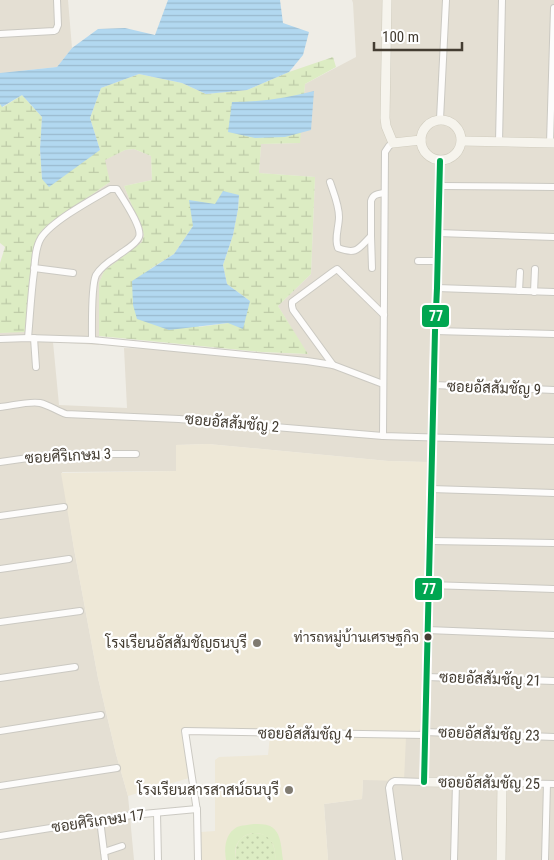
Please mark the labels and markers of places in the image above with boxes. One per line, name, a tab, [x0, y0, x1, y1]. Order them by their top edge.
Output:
place label: ท่ารถหมู่บ้านเศรษฐกิจ	[293, 628, 419, 647]
marker: ท่ารถหมู่บ้านเศรษฐกิจ	[423, 632, 433, 642]
place label: โรงเรียนอัสสัมชัญธนบุรี	[105, 633, 247, 654]
marker: โรงเรียนอัสสัมชัญธนบุรี	[251, 637, 263, 649]
place label: โรงเรียนสารสาสน์ธนบุรี	[136, 780, 279, 801]
marker: โรงเรียนสารสาสน์ธนบุรี	[283, 784, 295, 796]

